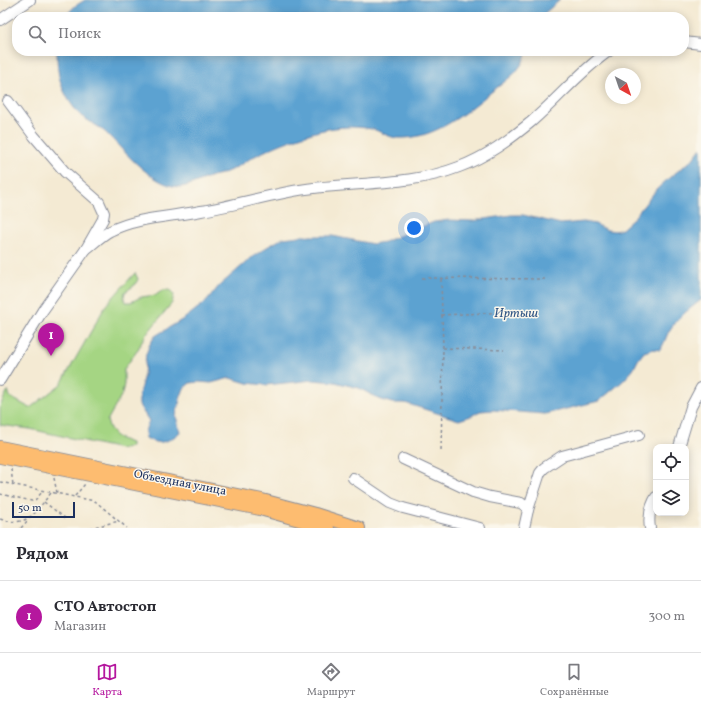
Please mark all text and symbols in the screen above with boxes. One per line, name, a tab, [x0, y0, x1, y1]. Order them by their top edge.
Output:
search box	[12, 12, 689, 56]
icon: search	[26, 23, 48, 45]
text: Поиск	[58, 24, 101, 45]
north arrow	[605, 68, 641, 104]
your location	[404, 218, 424, 238]
water label: Иртыш	[494, 305, 538, 323]
pin: 1	[38, 323, 64, 356]
map controls	[653, 444, 689, 516]
button: locate	[653, 444, 689, 480]
street label: Объездная улица	[132, 466, 228, 500]
button: layers	[653, 480, 689, 516]
scale bar	[12, 500, 75, 519]
text: 50 m	[18, 501, 42, 516]
text: Рядом	[16, 543, 69, 566]
text: СТО Автостоп	[54, 597, 156, 618]
text: 1	[26, 608, 32, 626]
text: 300 m	[649, 608, 685, 626]
text: Магазин	[54, 618, 106, 636]
tab: Карта	[92, 661, 122, 700]
tab: Маршрут	[307, 661, 355, 700]
tab: Сохранённые	[540, 661, 609, 700]

